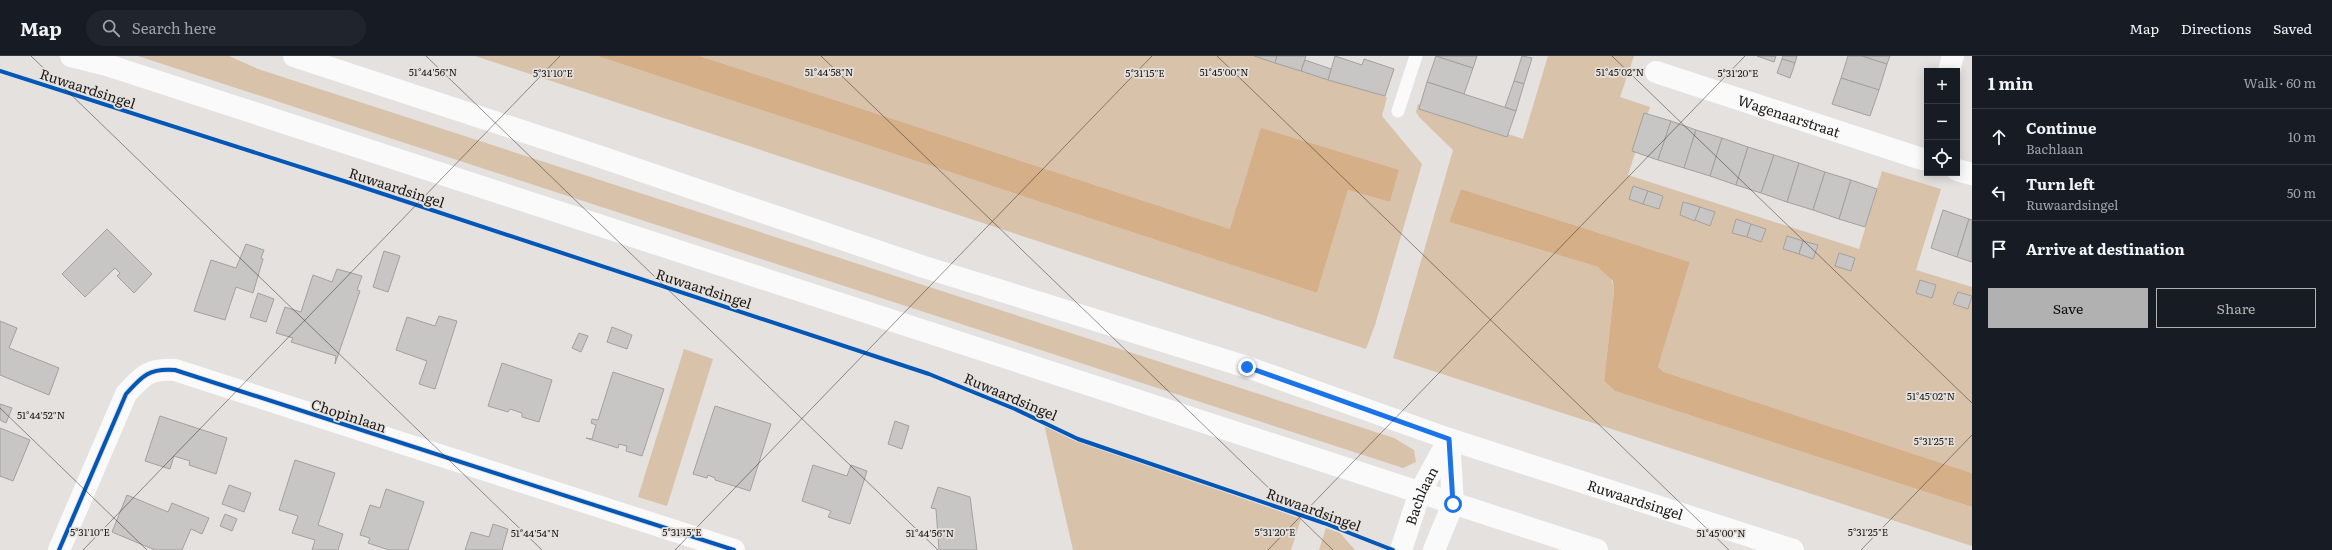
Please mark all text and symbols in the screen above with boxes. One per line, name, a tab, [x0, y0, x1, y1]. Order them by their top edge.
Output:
search box	[86, 10, 366, 46]
text: Map	[20, 14, 62, 42]
text: Search here	[132, 16, 216, 39]
icon: search	[100, 17, 122, 39]
text: Map	[2129, 18, 2159, 38]
text: Directions	[2181, 18, 2251, 38]
text: Saved	[2273, 18, 2312, 38]
street label: Ruwaardsingel	[38, 63, 139, 113]
text: 51°44'56"N	[409, 64, 457, 79]
text: 51°44'58"N	[805, 64, 853, 79]
text: 51°45'00"N	[1199, 64, 1249, 79]
text: 51°45'02"N	[1596, 64, 1644, 79]
text: 5°31'10"E	[533, 65, 573, 80]
text: 5°31'15"E	[1125, 65, 1165, 80]
text: 5°31'20"E	[1718, 65, 1759, 80]
map controls	[1924, 68, 1960, 176]
button: +	[1924, 68, 1960, 104]
text: 1 min	[1988, 70, 2033, 95]
text: Walk · 60 m	[2243, 73, 2316, 92]
street label: Wagenaarstraat	[1735, 89, 1843, 142]
button: −	[1924, 104, 1960, 140]
text: Continue	[2026, 116, 2096, 139]
icon: ahead	[1988, 126, 2010, 148]
text: 10 m	[2288, 127, 2316, 146]
text: Bachlaan	[2026, 139, 2083, 158]
button: locate	[1924, 140, 1960, 176]
street label: Ruwaardsingel	[347, 162, 448, 212]
text: Turn left	[2026, 172, 2095, 195]
icon: left	[1988, 182, 2010, 204]
text: 50 m	[2287, 183, 2316, 202]
text: Ruwaardsingel	[2026, 195, 2118, 214]
text: Arrive at destination	[2026, 237, 2185, 260]
icon: arrive	[1988, 238, 2010, 260]
street label: Ruwaardsingel	[654, 263, 755, 313]
button: Save	[1988, 288, 2148, 328]
button: Share	[2156, 288, 2316, 328]
route end	[1238, 358, 1256, 376]
street label: Ruwaardsingel	[961, 367, 1061, 425]
text: 51°45'02"N	[1907, 388, 1955, 403]
street label: Chopinlaan	[309, 393, 389, 437]
text: 51°44'52"N	[17, 407, 65, 422]
text: 5°31'25"E	[1914, 433, 1954, 448]
street label: Bachlaan	[1400, 463, 1442, 527]
street label: Ruwaardsingel	[1585, 474, 1686, 524]
street label: Ruwaardsingel	[1264, 483, 1364, 536]
route start	[1444, 495, 1462, 513]
text: 5°31'10"E	[70, 524, 110, 539]
text: 5°31'15"E	[662, 524, 702, 539]
text: 5°31'20"E	[1255, 524, 1296, 539]
text: 5°31'25"E	[1848, 524, 1888, 539]
text: 51°44'54"N	[511, 525, 559, 540]
text: 51°44'56"N	[906, 525, 954, 540]
text: 51°45'00"N	[1696, 525, 1746, 540]

